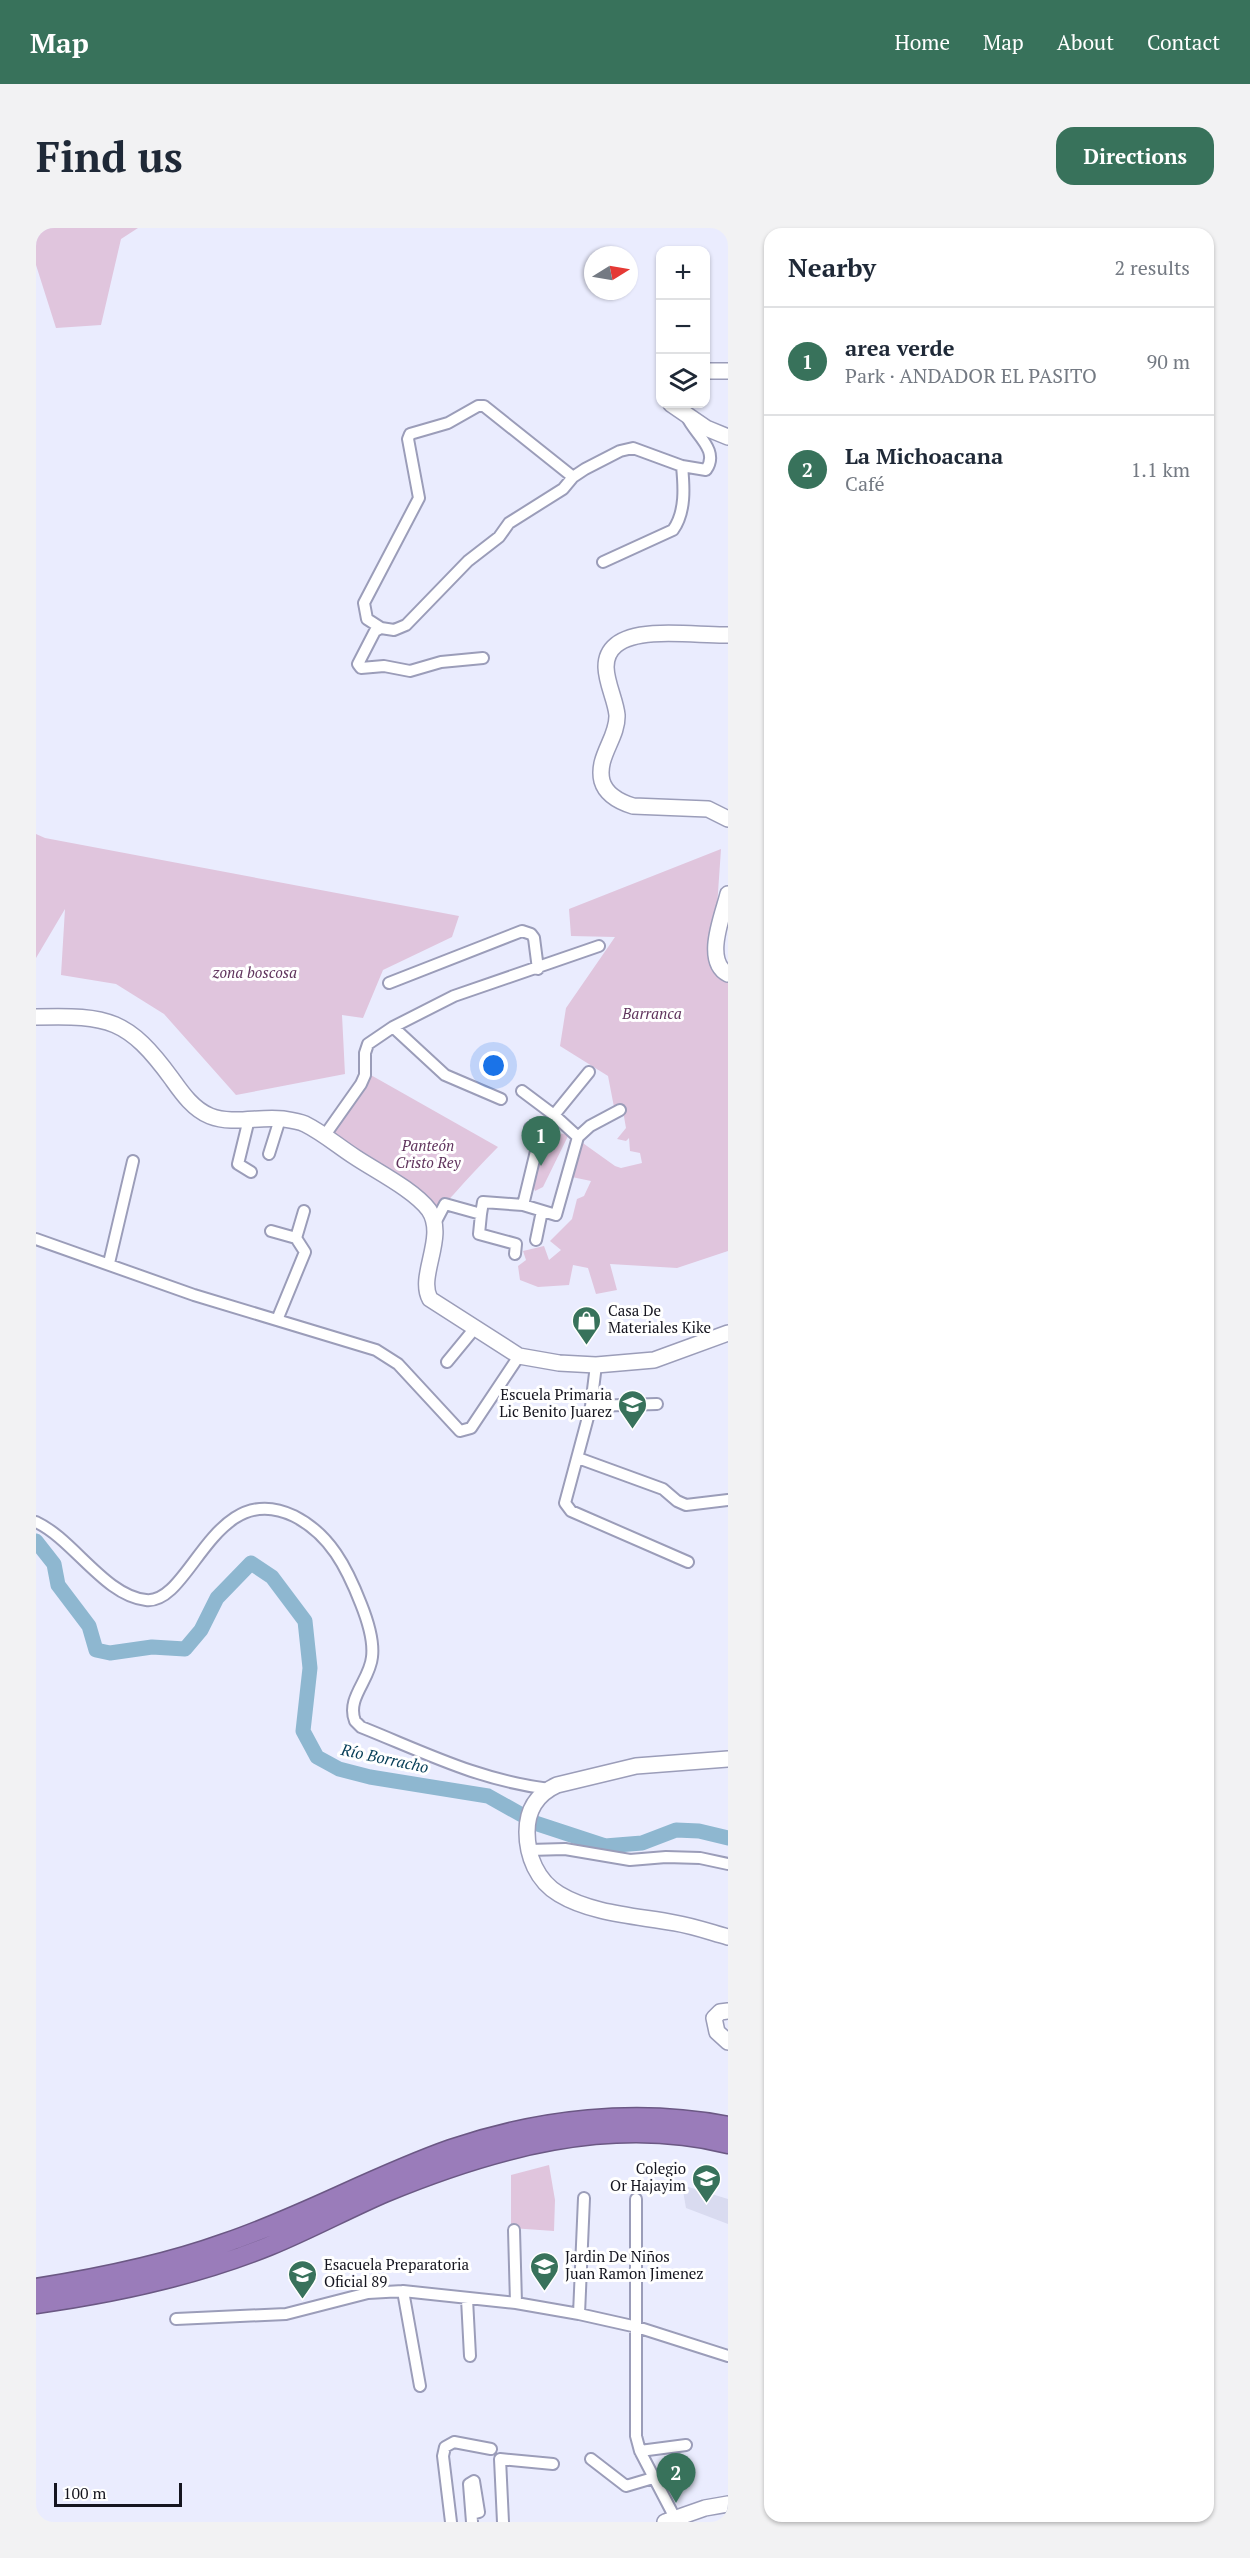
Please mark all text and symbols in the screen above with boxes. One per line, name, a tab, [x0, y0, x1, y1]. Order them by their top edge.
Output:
text: Map	[30, 24, 89, 61]
text: Home	[894, 28, 950, 56]
text: Map	[983, 28, 1024, 56]
text: About	[1057, 28, 1114, 56]
text: Contact	[1147, 28, 1220, 56]
button: Directions	[1056, 127, 1214, 185]
text: Find us	[36, 128, 183, 184]
north arrow	[584, 246, 638, 300]
map controls	[656, 246, 710, 408]
button: +	[656, 246, 710, 300]
text: Nearby	[788, 250, 876, 284]
text: 2 results	[1115, 254, 1190, 281]
button: −	[656, 300, 710, 354]
text: area verde	[845, 333, 955, 362]
text: 1	[802, 348, 813, 375]
text: 90 m	[1147, 348, 1190, 375]
button: layers	[656, 354, 710, 408]
text: Park · ANDADOR EL PASITO	[845, 362, 1097, 389]
text: La Michoacana	[845, 441, 1003, 470]
text: 2	[802, 456, 813, 483]
text: 1.1 km	[1131, 456, 1190, 483]
text: Café	[845, 470, 885, 497]
park label: zona boscosa	[212, 962, 297, 982]
park label: Barranca	[621, 1003, 682, 1023]
your location	[479, 1051, 508, 1080]
pin: 1	[522, 1116, 560, 1166]
park label: Panteón Cristo Rey	[396, 1135, 462, 1172]
place label: Casa De Materiales Kike	[608, 1300, 711, 1337]
shop icon: Casa De Materiales Kike	[571, 1304, 603, 1346]
place label: Escuela Primaria Lic Benito Juarez	[499, 1384, 612, 1421]
school or university icon: Escuela Primaria Lic Benito Juarez	[617, 1388, 649, 1430]
water label: Río Borracho	[338, 1738, 431, 1778]
place label: Colegio Or Hajayim	[610, 2158, 686, 2195]
school or university icon: Colegio Or Hajayim	[691, 2162, 723, 2204]
place label: Jardin De Niños Juan Ramon Jimenez	[565, 2246, 704, 2283]
school or university icon: Jardin De Niños Juan Ramon Jimenez	[528, 2250, 560, 2292]
place label: Esacuela Preparatoria Oficial 89	[324, 2254, 469, 2291]
school or university icon: Esacuela Preparatoria Oficial 89	[287, 2258, 319, 2300]
pin: 2	[656, 2454, 696, 2503]
scale bar	[54, 2480, 182, 2508]
text: 100 m	[63, 2482, 106, 2504]

